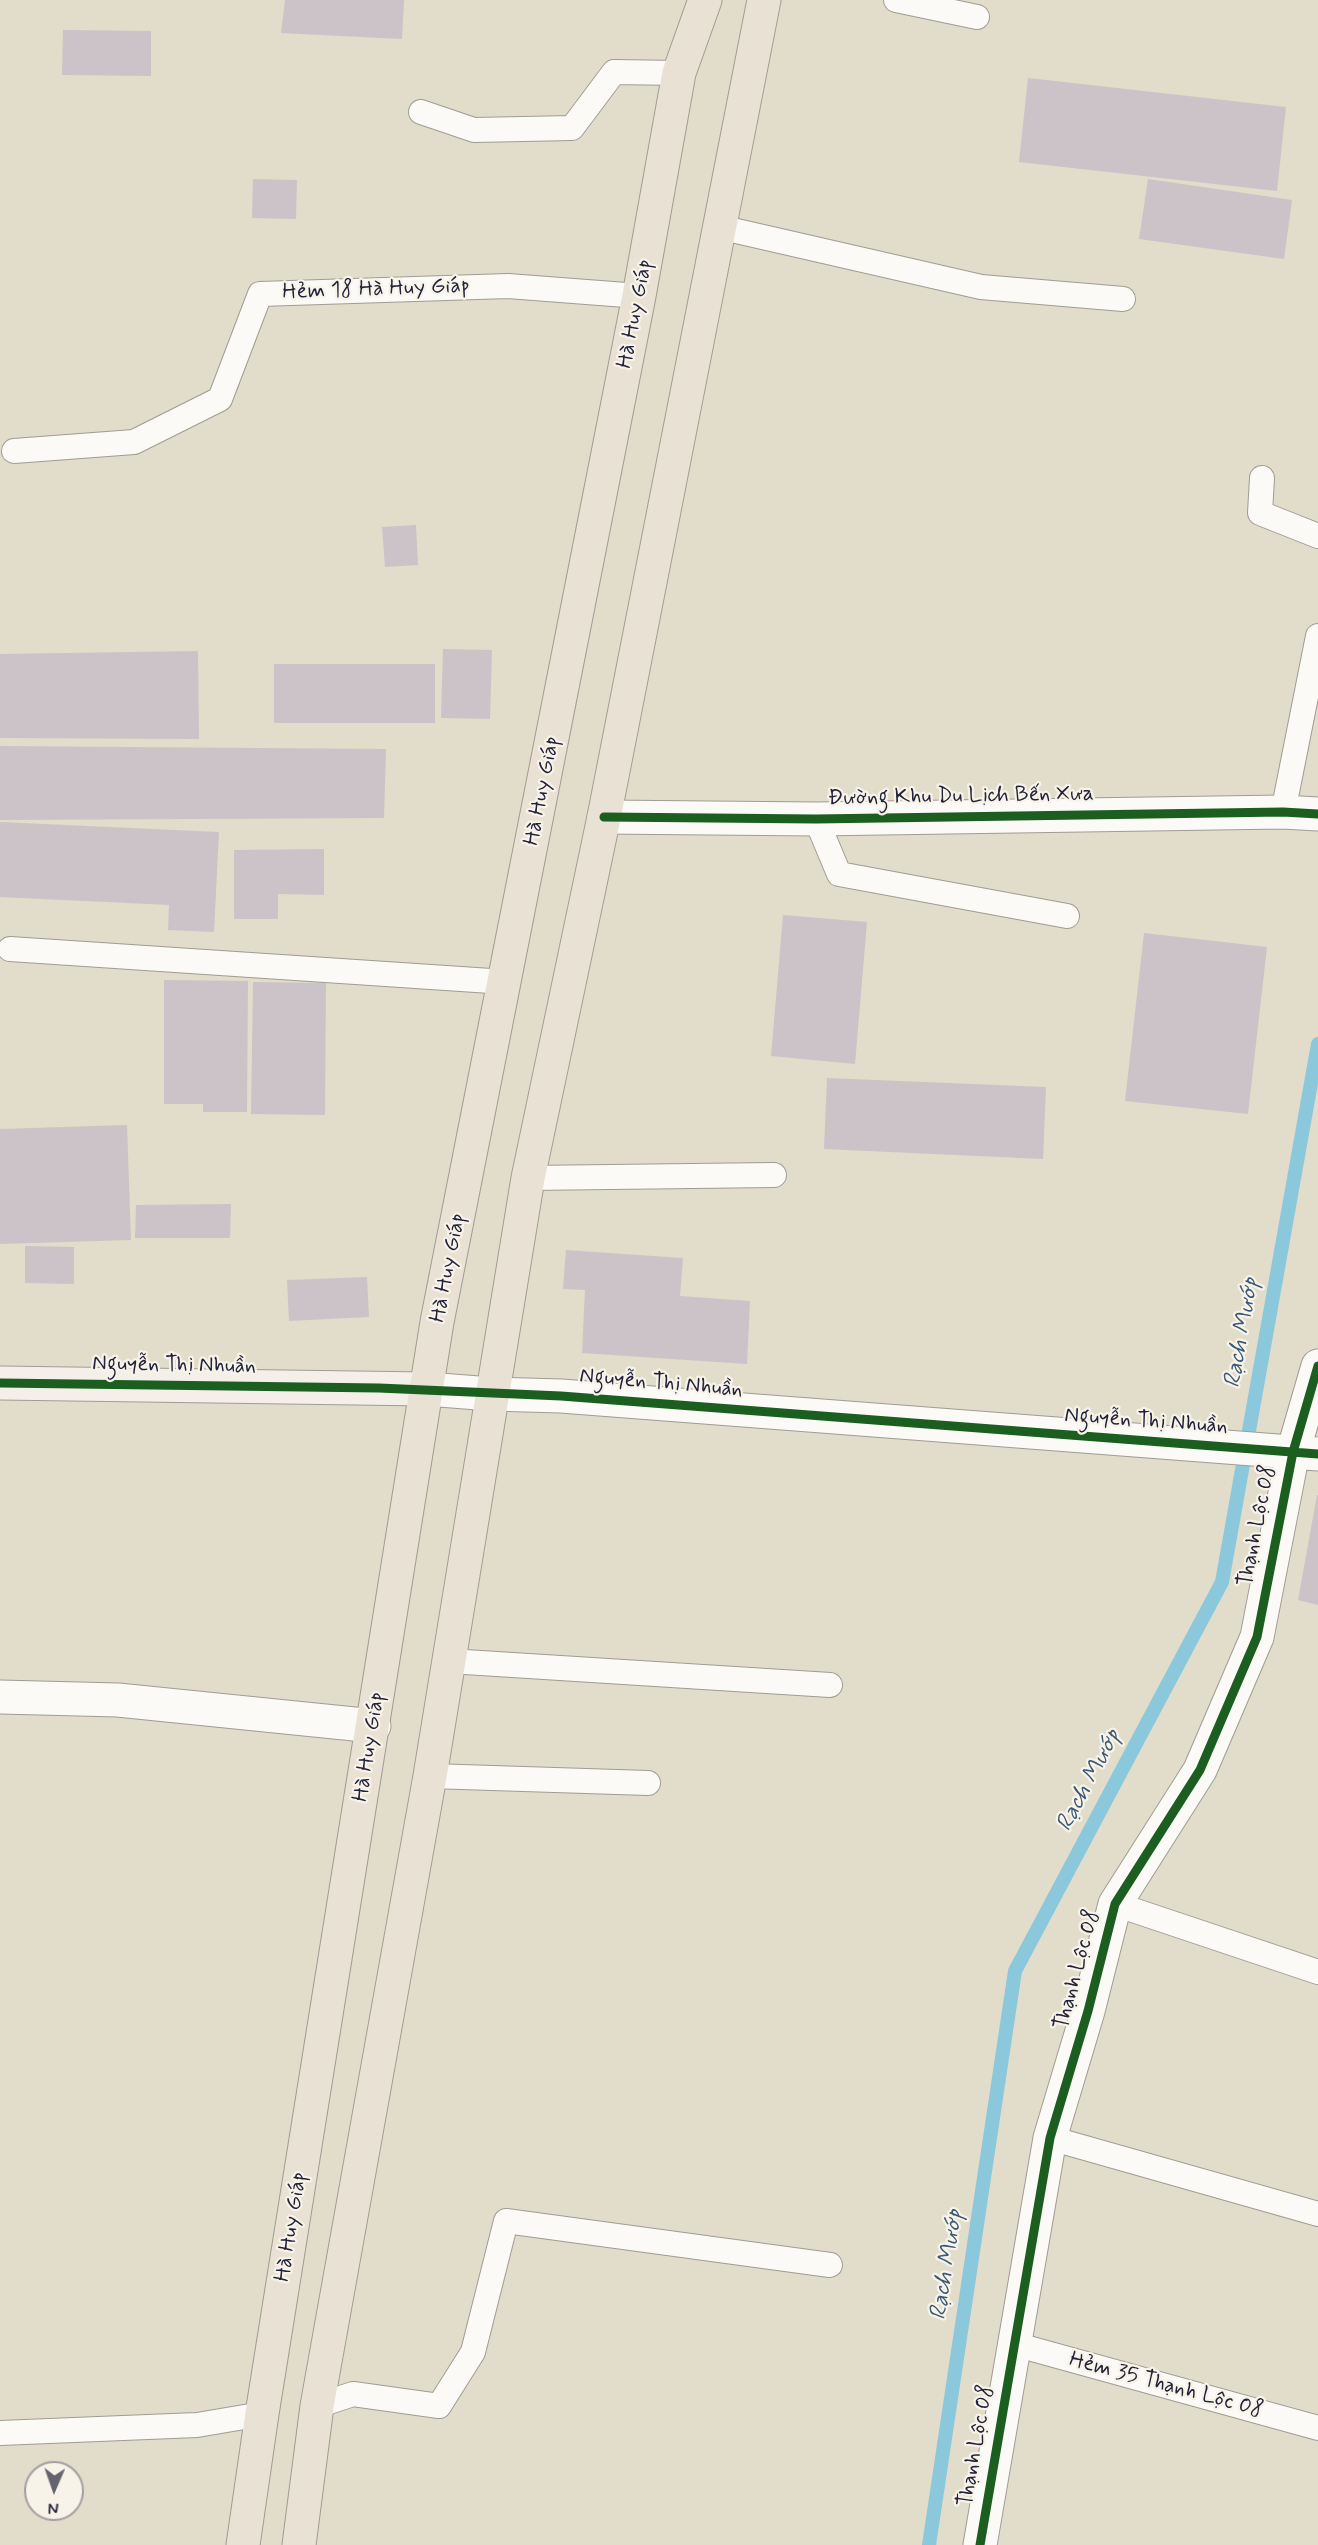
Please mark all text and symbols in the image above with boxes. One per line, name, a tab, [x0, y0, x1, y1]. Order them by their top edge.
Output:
street label: Hà Huy Giáp	[612, 257, 660, 371]
street label: Hẻm 18 Hà Huy Giáp	[282, 274, 470, 306]
street label: Hà Huy Giáp	[519, 734, 567, 848]
street label: Đường Khu Du Lịch Bến Xưa	[828, 781, 1094, 813]
street label: Hà Huy Giáp	[425, 1211, 473, 1325]
water label: Rạch Mướp	[1219, 1276, 1267, 1390]
street label: Nguyễn Thị Nhuần	[92, 1351, 256, 1381]
street label: Nguyễn Thị Nhuần	[578, 1364, 744, 1404]
street label: Nguyễn Thị Nhuần	[1063, 1403, 1229, 1441]
street label: Thạnh Lộc 08	[1233, 1463, 1283, 1589]
street label: Hà Huy Giáp	[348, 1690, 392, 1804]
water label: Rạch Mướp	[1051, 1725, 1129, 1837]
street label: Thạnh Lộc 08	[1049, 1907, 1107, 2033]
street label: Hà Huy Giáp	[270, 2170, 314, 2284]
water label: Rạch Mướp	[925, 2208, 971, 2322]
street label: Hẻm 35 Thạnh Lộc 08	[1066, 2347, 1266, 2425]
street label: Thạnh Lộc 08	[953, 2383, 1001, 2509]
north arrow	[24, 2461, 84, 2521]
text: N	[48, 2497, 59, 2518]

